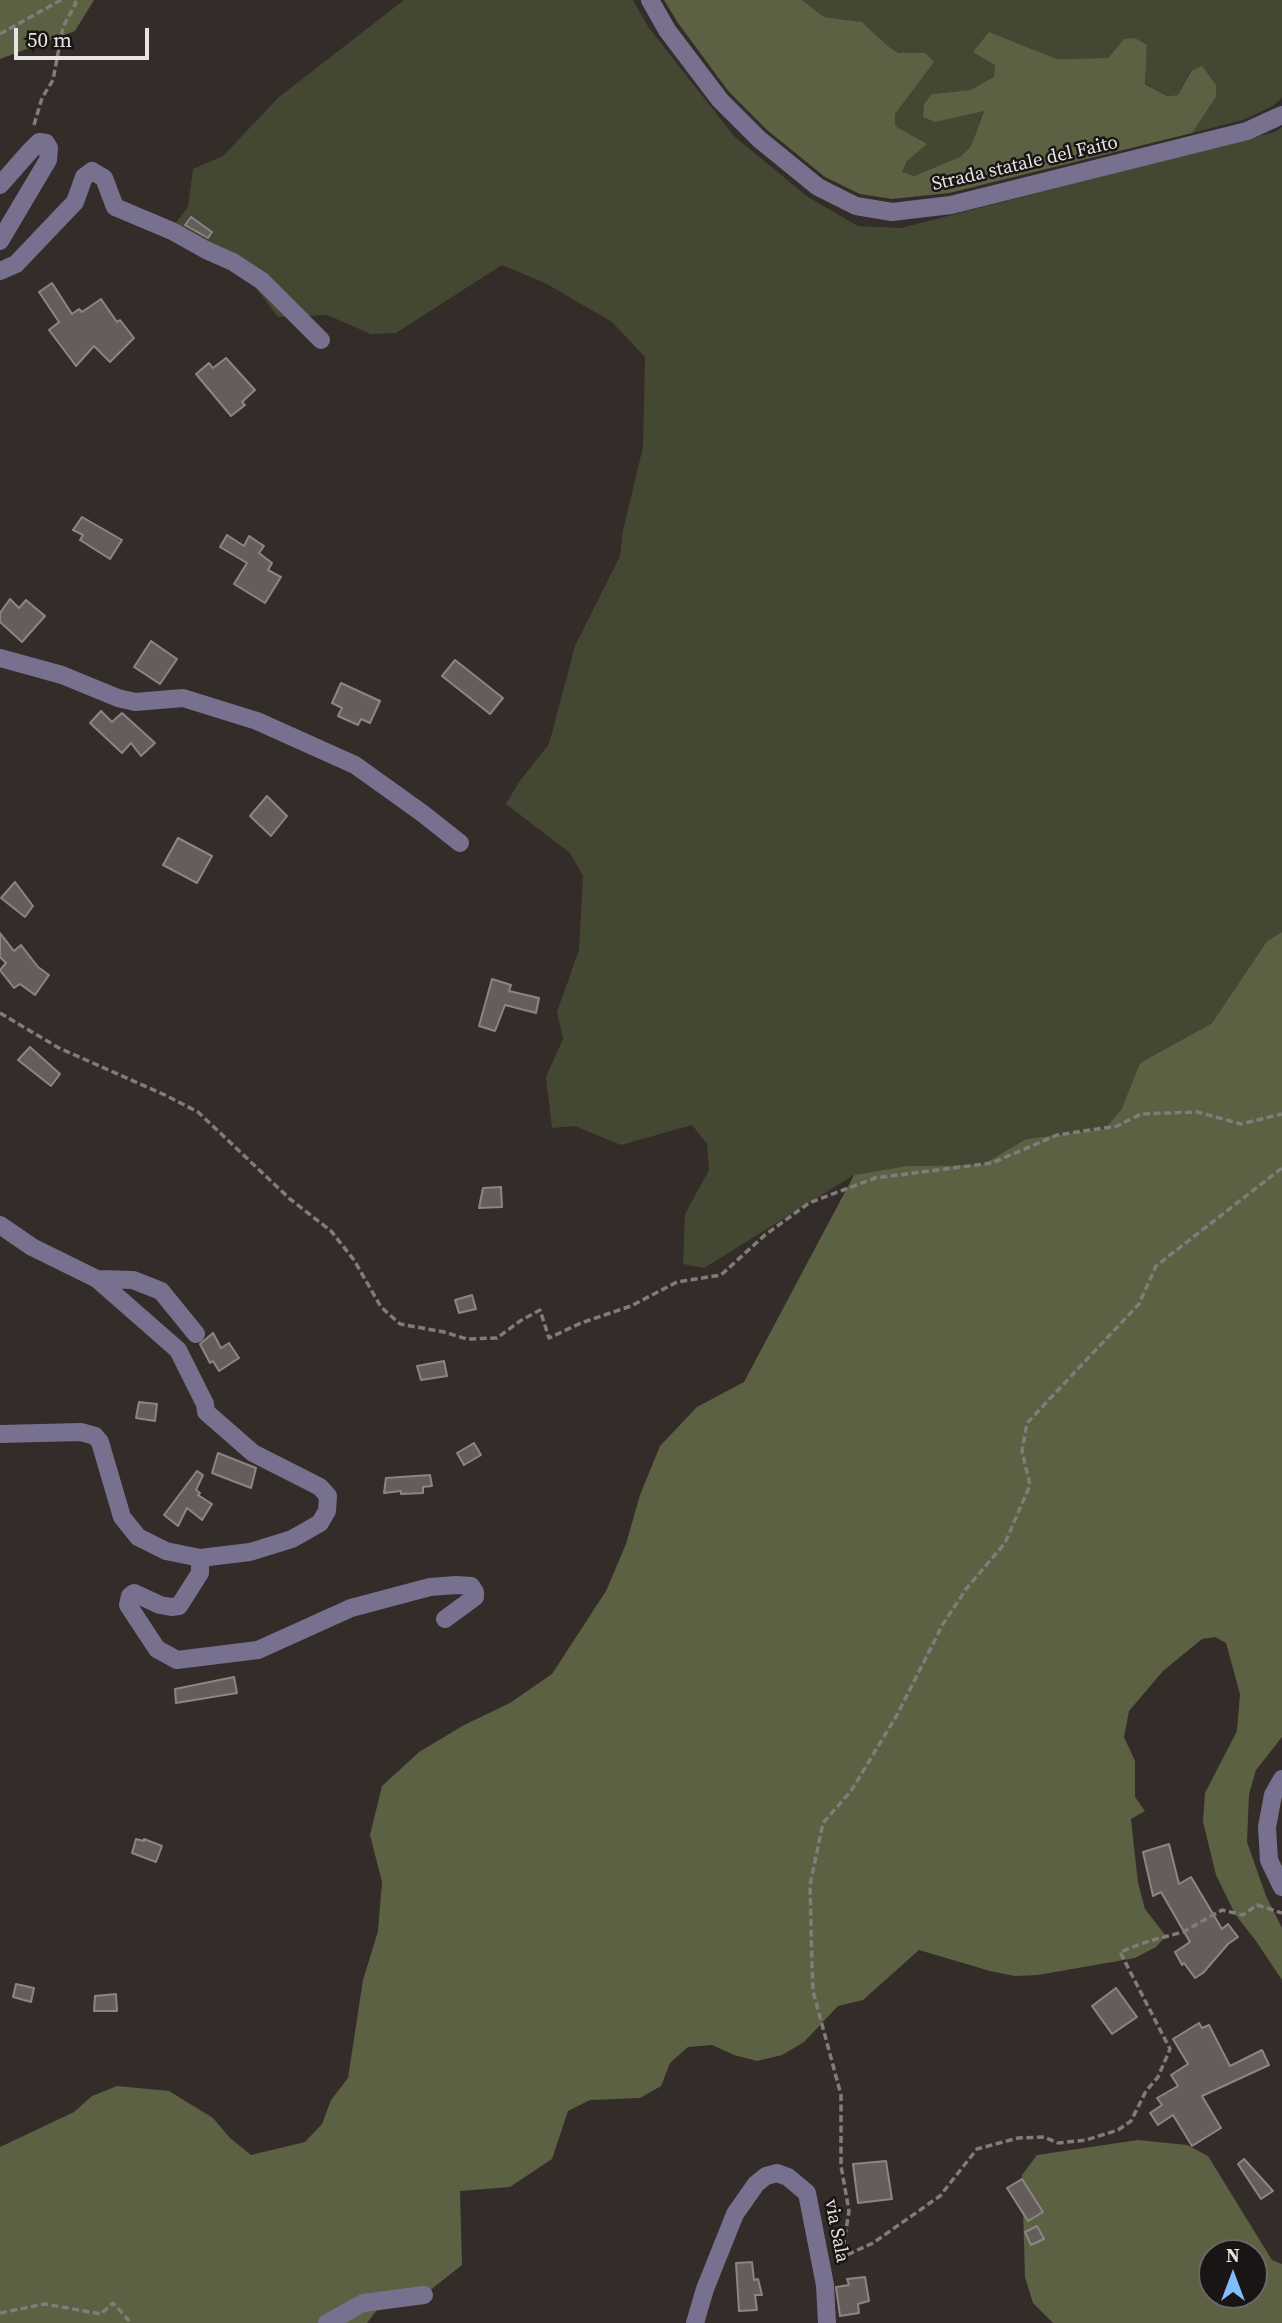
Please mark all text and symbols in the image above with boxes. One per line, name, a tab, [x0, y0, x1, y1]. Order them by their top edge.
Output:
scale bar	[18, 14, 152, 58]
text: 50 m	[27, 25, 72, 54]
street label: Strada statale del Faito	[930, 132, 1120, 196]
street label: via Sala	[819, 2197, 853, 2265]
north arrow	[1198, 2239, 1268, 2309]
text: N	[1226, 2242, 1240, 2268]

